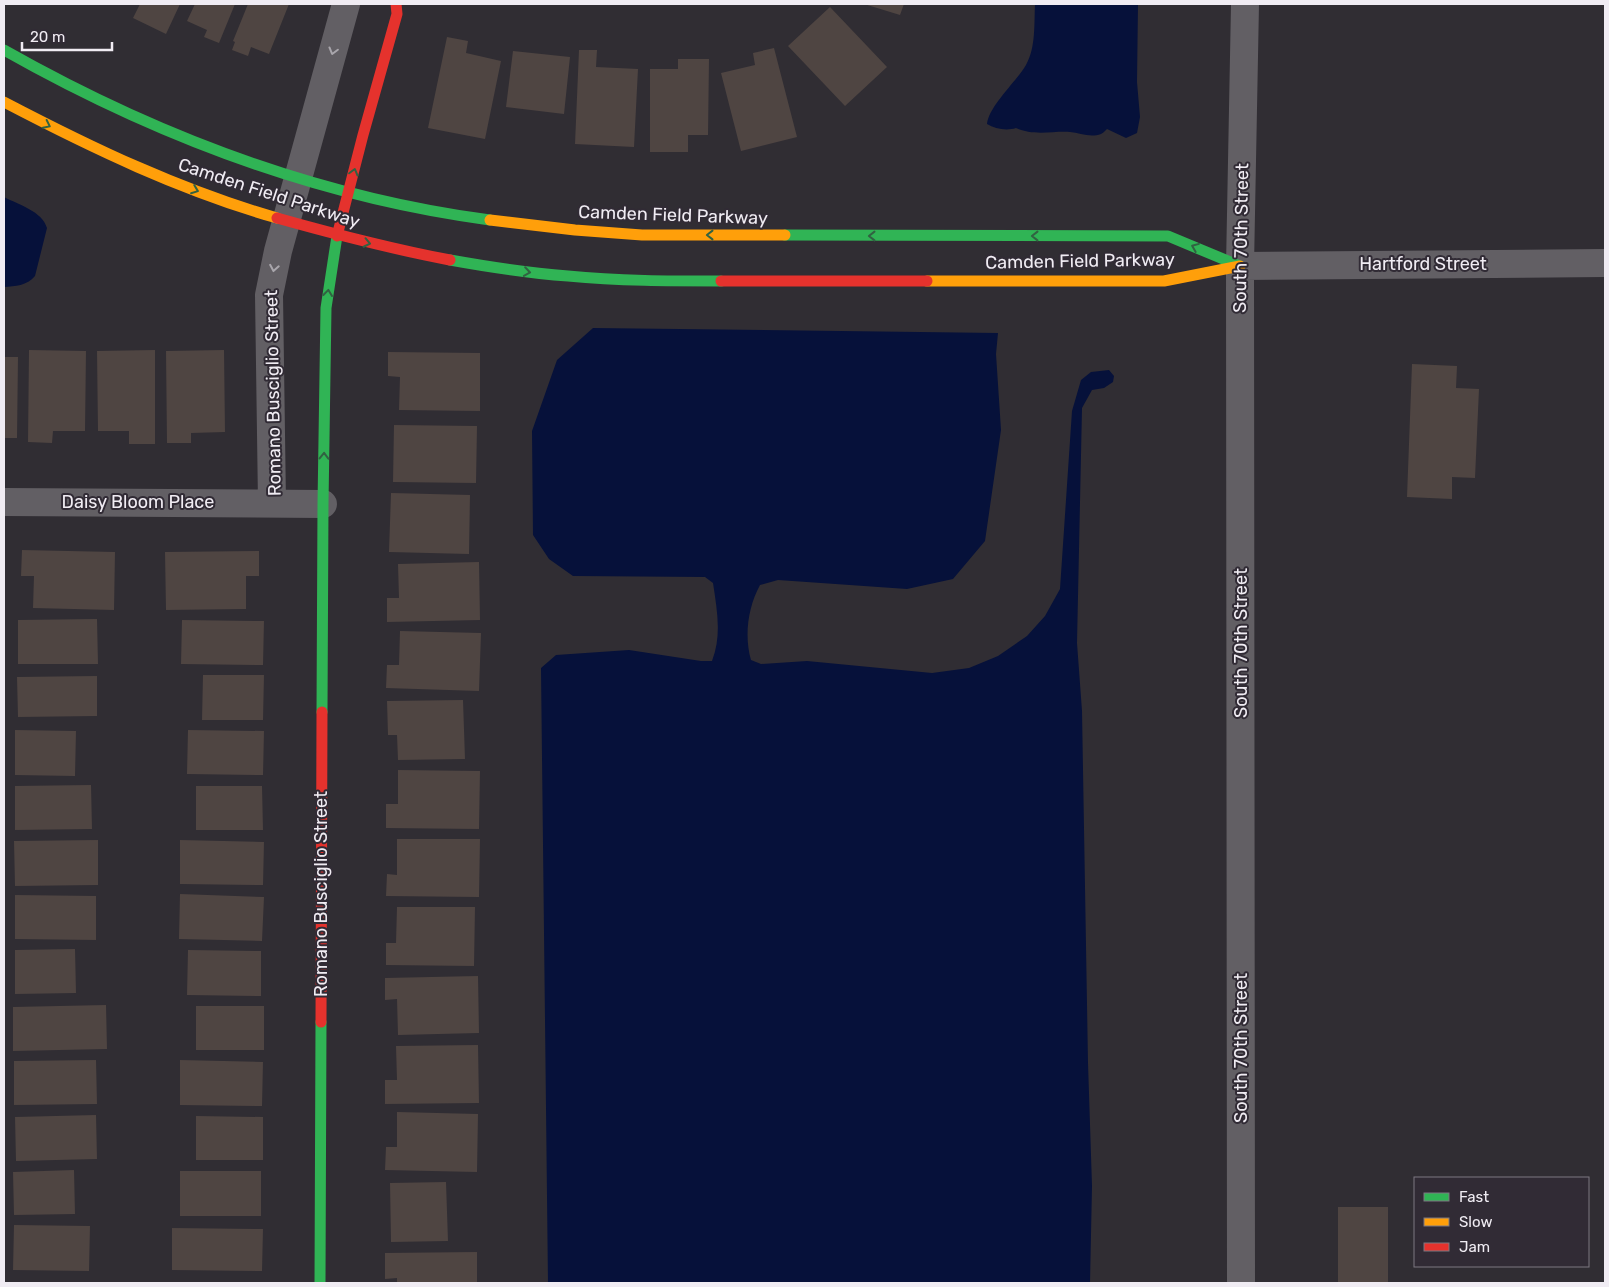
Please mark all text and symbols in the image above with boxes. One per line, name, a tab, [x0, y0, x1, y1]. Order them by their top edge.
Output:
scale bar	[22, 20, 112, 52]
text: 20 m	[30, 28, 65, 46]
one-way arrow	[328, 46, 339, 55]
one-way arrow	[41, 119, 50, 129]
street label: Camden Field Parkway	[175, 153, 363, 233]
street label: South 70th Street	[1229, 163, 1253, 313]
one-way arrow	[348, 168, 358, 176]
one-way arrow	[190, 184, 199, 195]
street label: Camden Field Parkway	[578, 201, 768, 229]
one-way arrow	[706, 230, 714, 241]
one-way arrow	[868, 231, 876, 241]
one-way arrow	[1031, 231, 1038, 241]
one-way arrow	[363, 237, 372, 247]
one-way arrow	[1191, 243, 1200, 253]
street label: Camden Field Parkway	[985, 248, 1175, 274]
street label: Hartford Street	[1359, 253, 1487, 275]
one-way arrow	[270, 264, 280, 273]
one-way arrow	[523, 266, 532, 276]
one-way arrow	[322, 289, 333, 297]
street label: Romano Busciglio Street	[260, 290, 286, 496]
one-way arrow	[318, 451, 329, 459]
street label: Daisy Bloom Place	[62, 491, 214, 513]
street label: South 70th Street	[1230, 568, 1252, 718]
street label: Romano Busciglio Street	[310, 791, 332, 997]
street label: South 70th Street	[1230, 973, 1252, 1123]
legend	[1414, 1177, 1589, 1267]
text: Fast	[1459, 1188, 1489, 1206]
text: Slow	[1459, 1213, 1492, 1231]
text: Jam	[1459, 1238, 1490, 1256]

